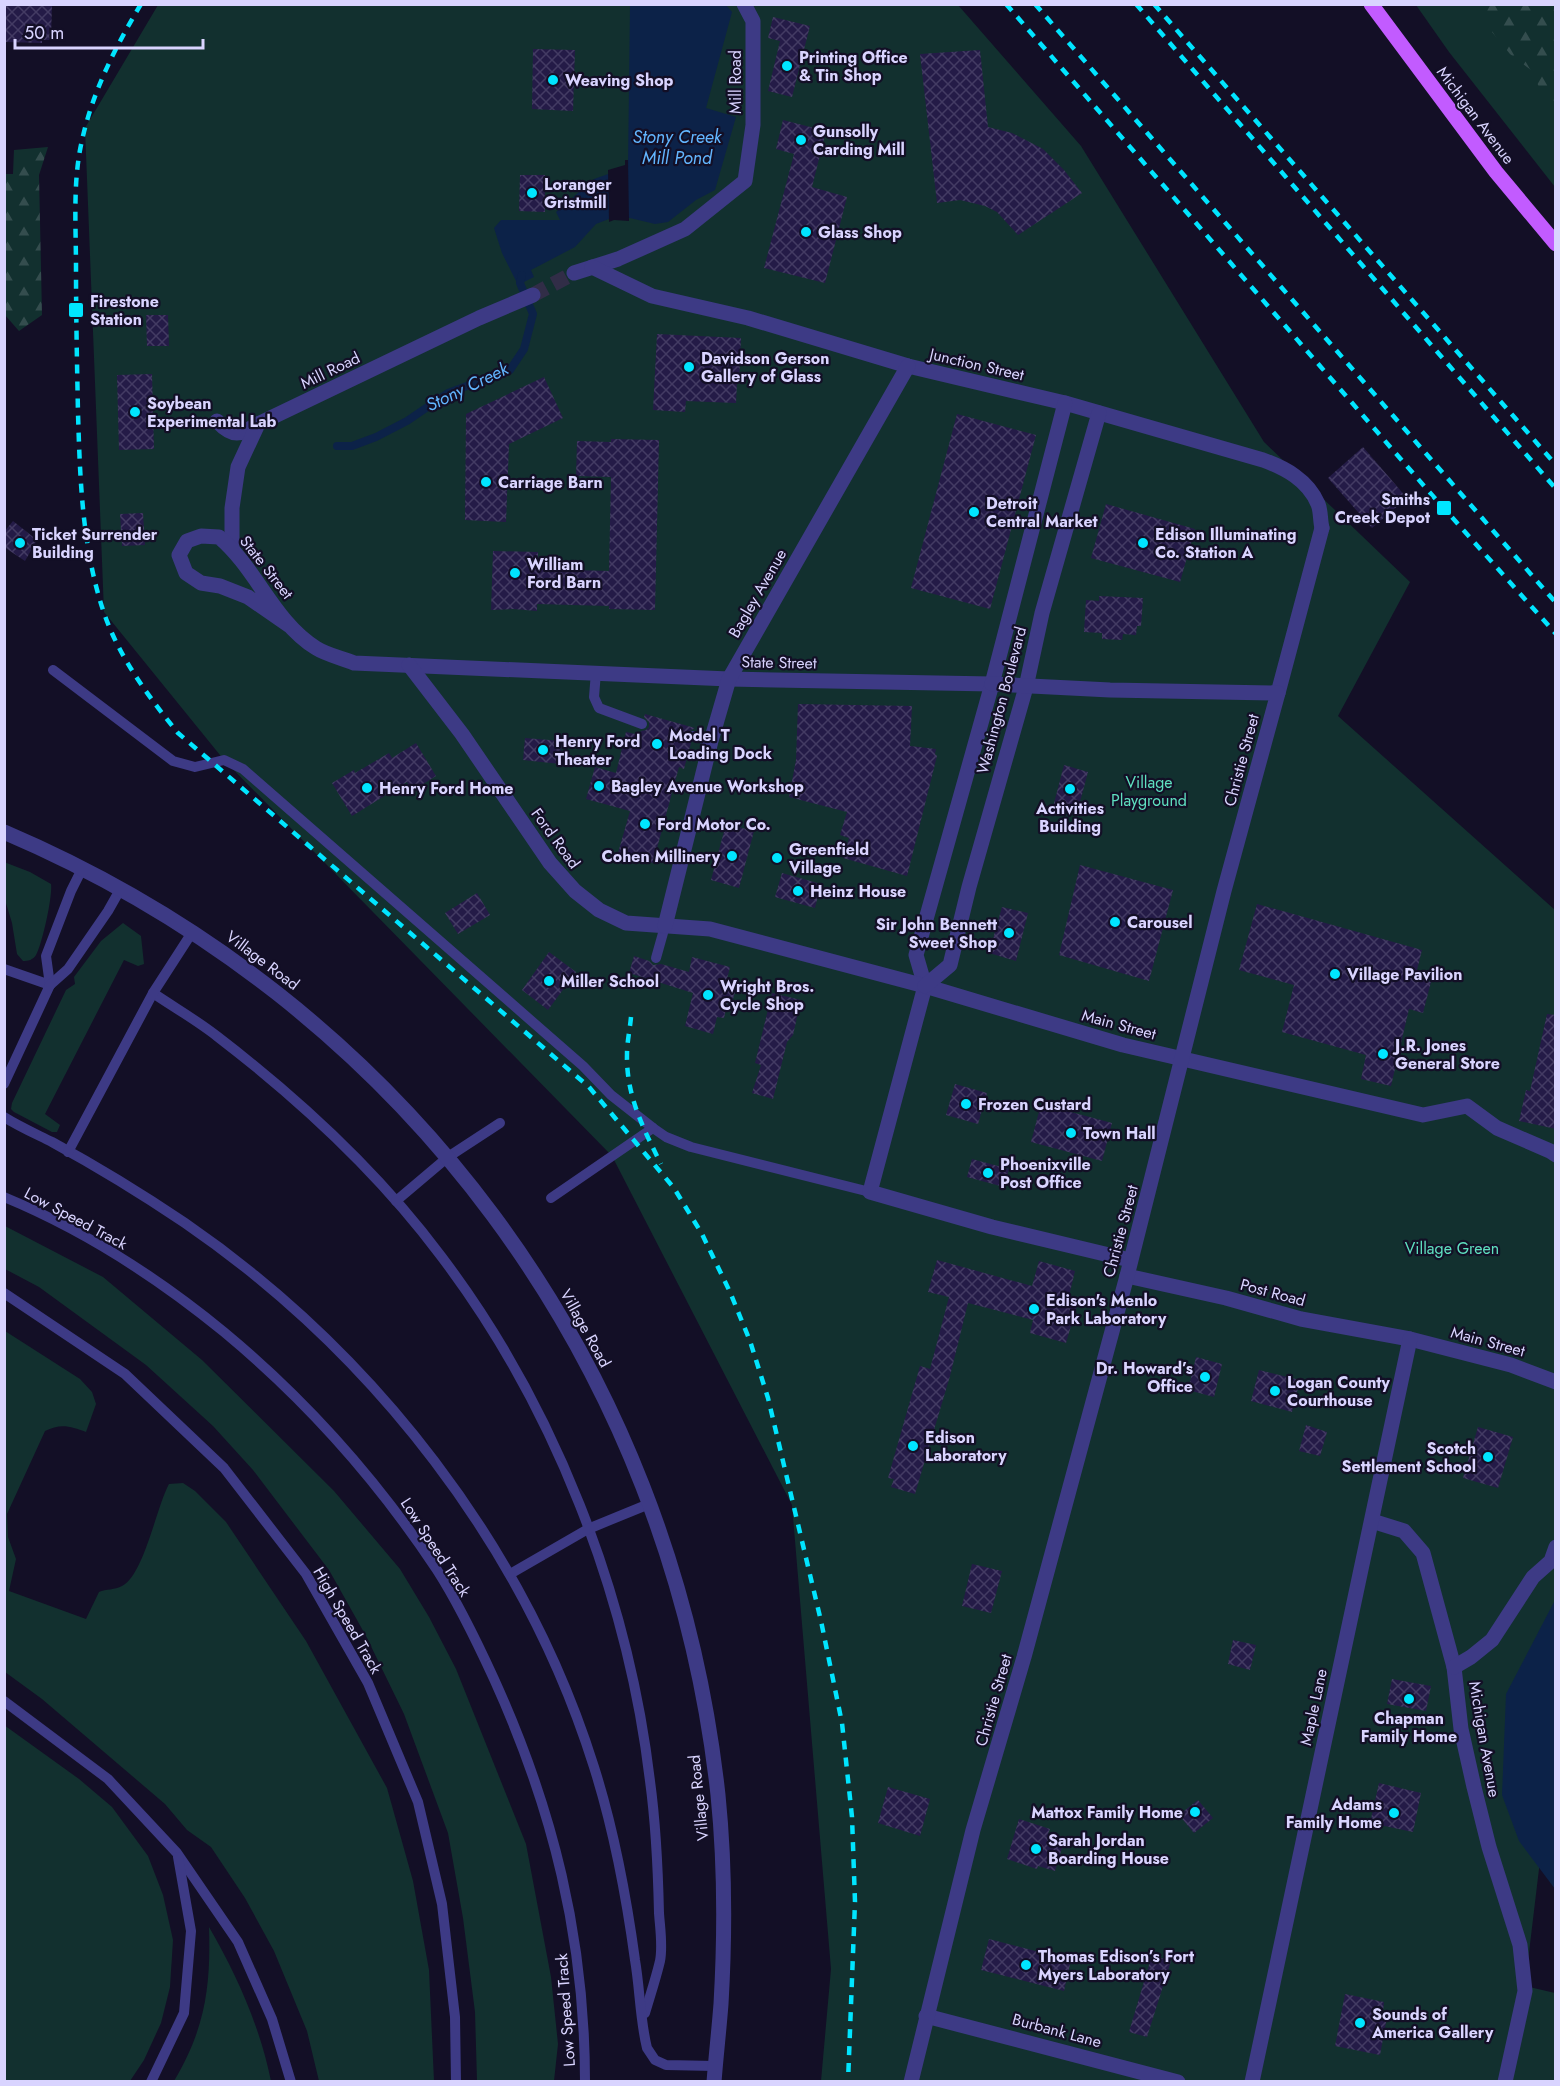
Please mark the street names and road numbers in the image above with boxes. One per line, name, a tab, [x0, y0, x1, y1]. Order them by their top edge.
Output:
street label: Mill Road	[724, 50, 747, 114]
street label: Michigan Avenue	[1431, 62, 1520, 169]
street label: Junction Street	[925, 342, 1027, 387]
street label: Mill Road	[297, 346, 364, 395]
street label: State Street	[234, 531, 299, 604]
street label: Bagley Avenue	[723, 545, 792, 642]
street label: Washington Boulevard	[971, 624, 1032, 776]
street label: State Street	[741, 650, 817, 675]
street label: Christie Street	[1218, 711, 1265, 809]
street label: Ford Road	[526, 803, 586, 873]
street label: Village Road	[221, 925, 304, 996]
street label: Main Street	[1079, 1004, 1159, 1045]
street label: Low Speed Track	[20, 1182, 132, 1256]
street label: Christie Street	[1097, 1182, 1144, 1280]
street label: Post Road	[1238, 1273, 1308, 1312]
street label: Village Road	[555, 1285, 617, 1372]
street label: Main Street	[1448, 1321, 1528, 1362]
street label: Low Speed Track	[395, 1493, 477, 1602]
street label: High Speed Track	[308, 1562, 388, 1679]
street label: Christie Street	[969, 1651, 1018, 1749]
street label: Maple Lane	[1294, 1667, 1333, 1748]
street label: Michigan Avenue	[1463, 1679, 1506, 1799]
street label: Village Road	[683, 1754, 714, 1842]
street label: Low Speed Track	[550, 1951, 581, 2067]
street label: Burbank Lane	[1010, 2008, 1104, 2053]

